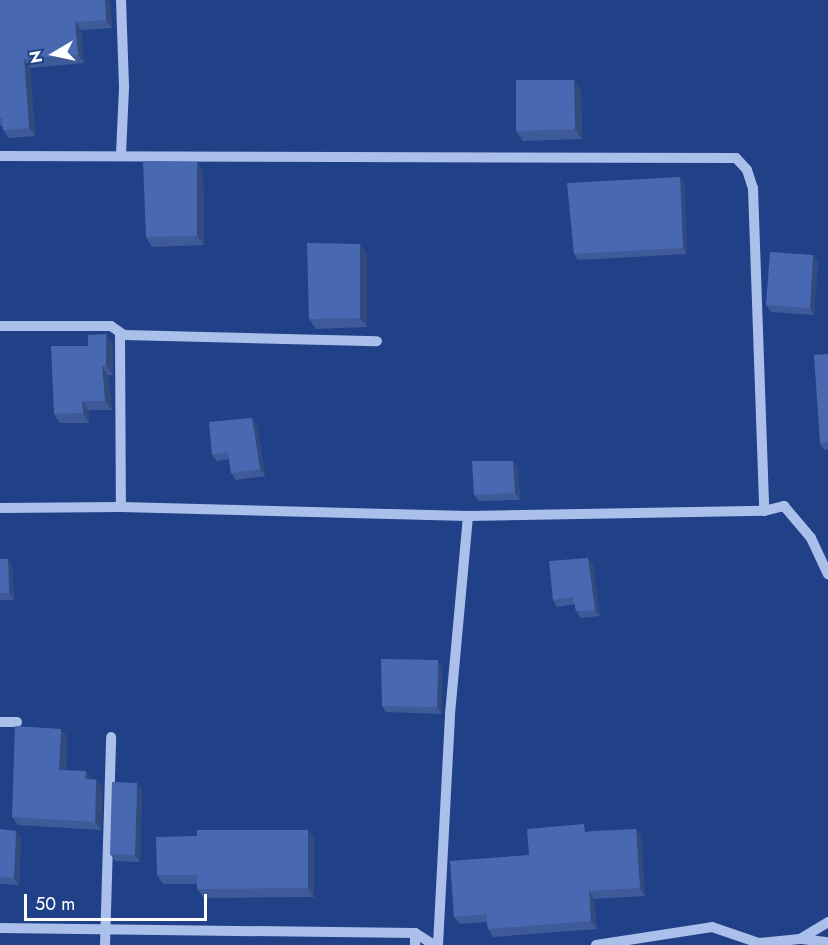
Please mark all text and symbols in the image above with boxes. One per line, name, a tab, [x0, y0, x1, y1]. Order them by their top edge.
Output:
north arrow	[24, 24, 84, 84]
text: N	[23, 49, 48, 65]
scale bar	[27, 882, 210, 920]
text: 50 m	[35, 891, 75, 917]

